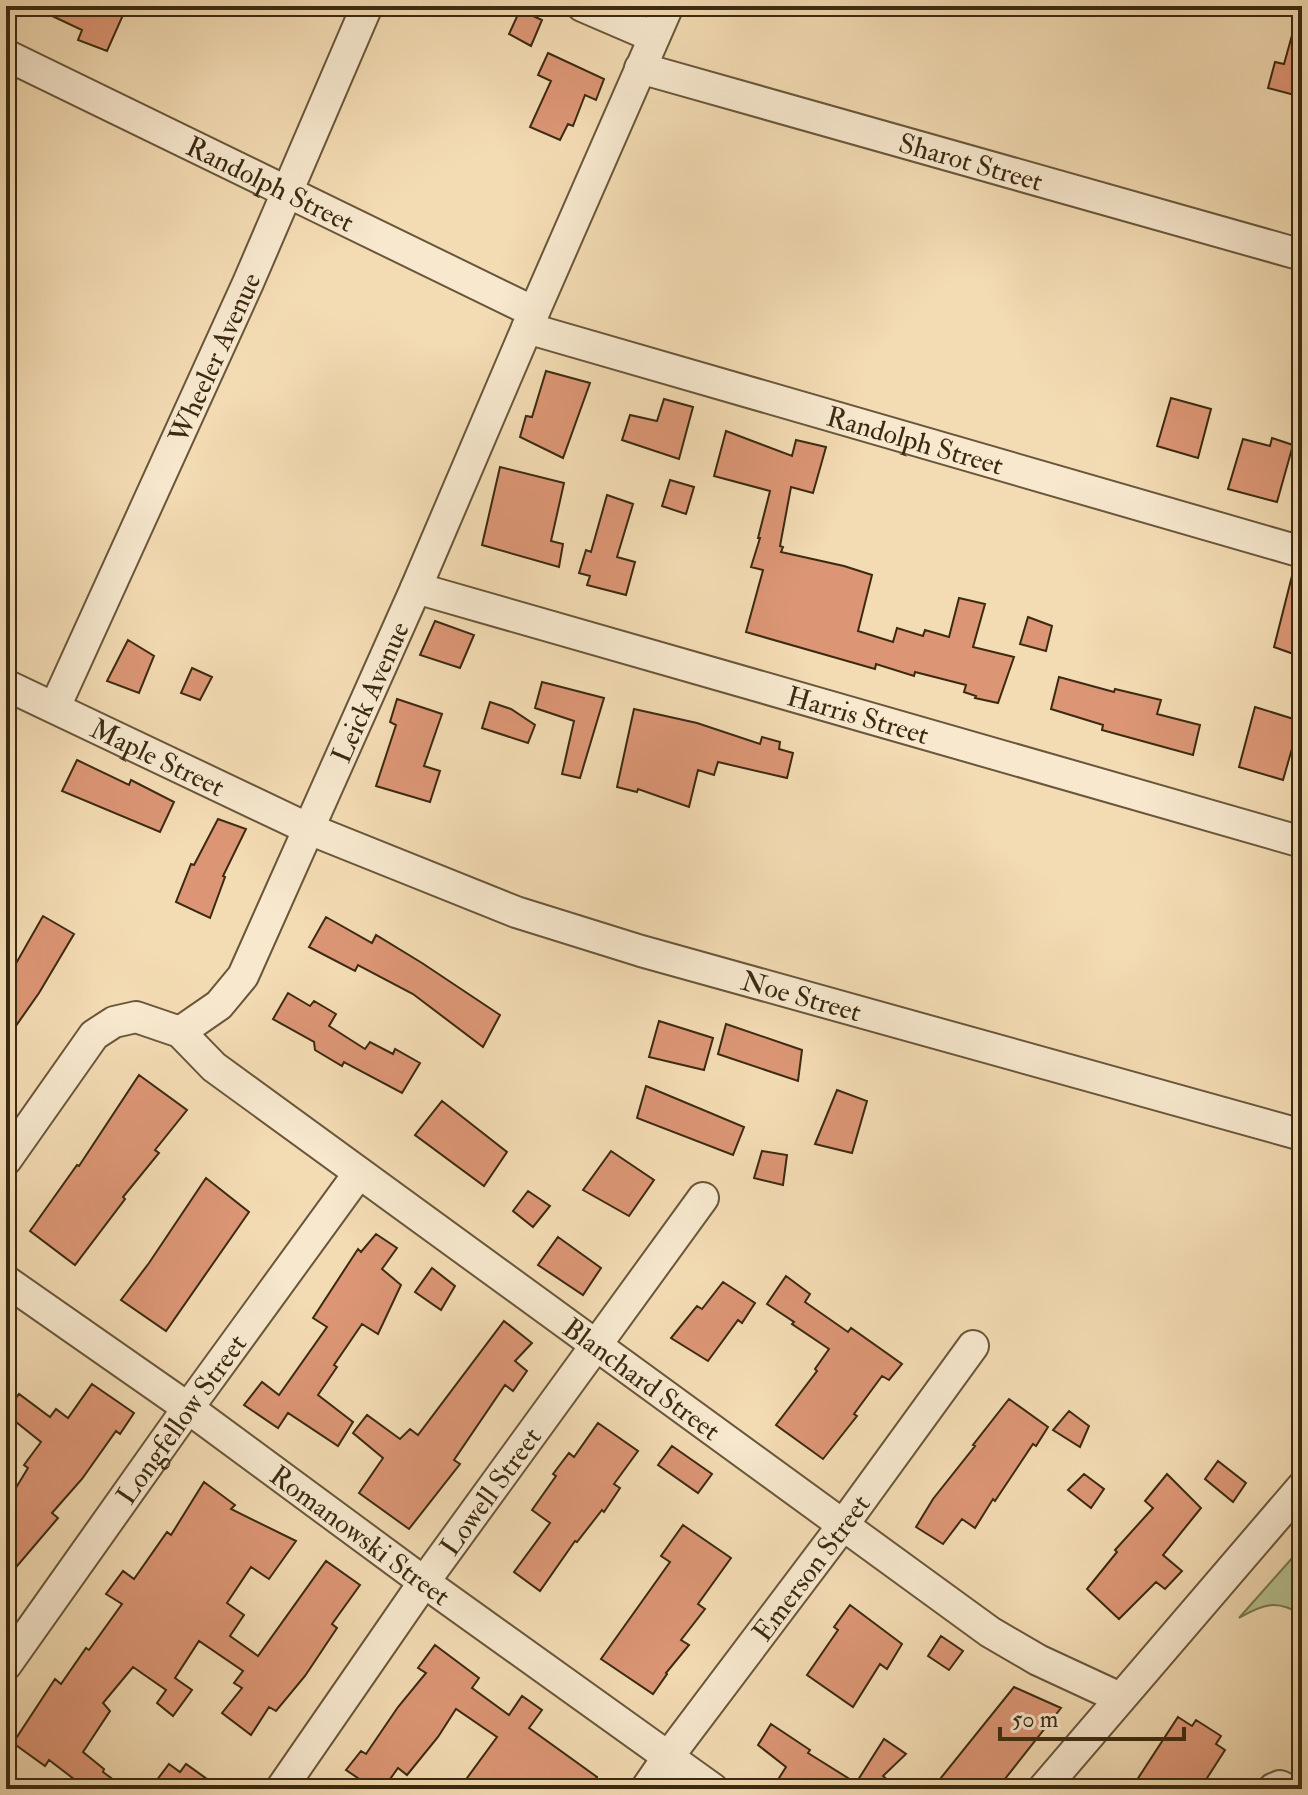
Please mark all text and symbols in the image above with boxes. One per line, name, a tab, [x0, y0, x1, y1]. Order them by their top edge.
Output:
street label: Sharot Street	[895, 126, 1047, 200]
street label: Randolph Street	[180, 129, 359, 241]
street label: Wheeler Avenue	[161, 267, 269, 450]
street label: Randolph Street	[822, 399, 1007, 484]
street label: Leick Avenue	[324, 616, 418, 769]
street label: Harris Street	[783, 679, 933, 753]
street label: Maple Street	[84, 712, 230, 805]
street label: Noe Street	[737, 964, 865, 1030]
street label: Blanchard Street	[556, 1311, 727, 1449]
street label: Longfellow Street	[109, 1328, 255, 1512]
street label: Lowell Street	[433, 1421, 550, 1563]
street label: Romanowski Street	[262, 1458, 457, 1614]
street label: Emerson Street	[745, 1488, 878, 1649]
scale bar	[1000, 1691, 1184, 1741]
text: 50 m	[1012, 1704, 1059, 1735]

